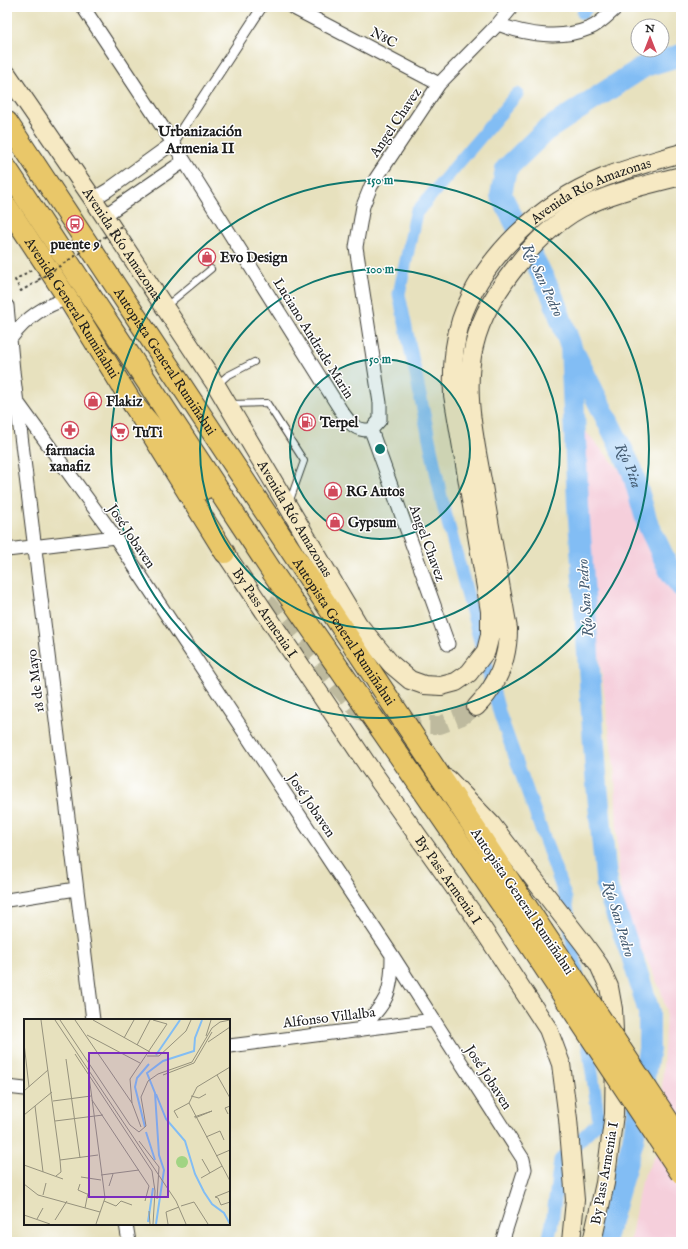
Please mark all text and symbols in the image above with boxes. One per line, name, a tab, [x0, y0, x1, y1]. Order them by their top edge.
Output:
north arrow	[630, 18, 670, 58]
text: N	[644, 22, 655, 36]
street label: N8C	[367, 23, 400, 52]
street label: Angel Chavez	[365, 84, 426, 162]
district label: Urbanización Armenia II	[157, 122, 242, 158]
street label: Avenida Río Amazonas	[526, 154, 653, 229]
text: 150 m	[367, 173, 394, 188]
street label: Avenida Río Amazonas	[77, 183, 166, 305]
bus stop icon: puente 9	[65, 214, 85, 234]
street label: Avenida General Rumiñahui	[20, 234, 123, 382]
place label: puente 9	[49, 236, 100, 254]
water label: Río San Pedro	[517, 241, 568, 320]
shop icon: Evo Design	[197, 247, 217, 267]
place label: Evo Design	[220, 249, 288, 267]
text: 100 m	[366, 262, 395, 277]
street label: Luciano Andrade Marin	[269, 275, 358, 403]
street label: Autopista General Rumiñahui	[109, 284, 220, 439]
text: 50 m	[369, 352, 392, 367]
shop icon: Flakiz	[83, 391, 103, 411]
place label: Flakiz	[106, 393, 143, 411]
fuel station icon: Terpel	[297, 412, 317, 432]
place label: Terpel	[319, 414, 360, 432]
pharmacy icon: farmacia xanafiz	[60, 420, 80, 440]
supermarket icon: TuTi	[110, 422, 130, 442]
place label: TuTi	[132, 424, 163, 442]
water label: Río Pita	[610, 440, 646, 491]
place label: farmacia xanafiz	[46, 442, 95, 476]
centre of rings	[373, 442, 387, 456]
street label: Avenida Río Amazonas	[252, 456, 336, 581]
shop icon: RG Autos	[323, 481, 343, 501]
place label: RG Autos	[346, 483, 405, 501]
street label: José Jobaven	[102, 499, 160, 573]
street label: Angel Chavez	[405, 502, 449, 585]
shop icon: Gypsum	[325, 512, 345, 532]
place label: Gypsum	[348, 514, 397, 532]
street label: Autopista General Rumiñahui	[288, 554, 399, 709]
water label: Río San Pedro	[573, 558, 598, 638]
street label: By Pass Armenia I	[228, 565, 301, 662]
street label: 18 de Mayo	[23, 648, 49, 714]
street label: José Jobaven	[282, 768, 340, 842]
street label: Autopista General Rumiñahui	[466, 824, 578, 978]
street label: By Pass Armenia I	[411, 832, 485, 928]
water label: Río San Pedro	[598, 879, 639, 959]
street label: Alfonso Villalba	[281, 1003, 377, 1033]
inset map	[24, 1019, 230, 1225]
street label: José Jobaven	[459, 1040, 516, 1114]
street label: By Pass Armenia I	[587, 1120, 623, 1226]

